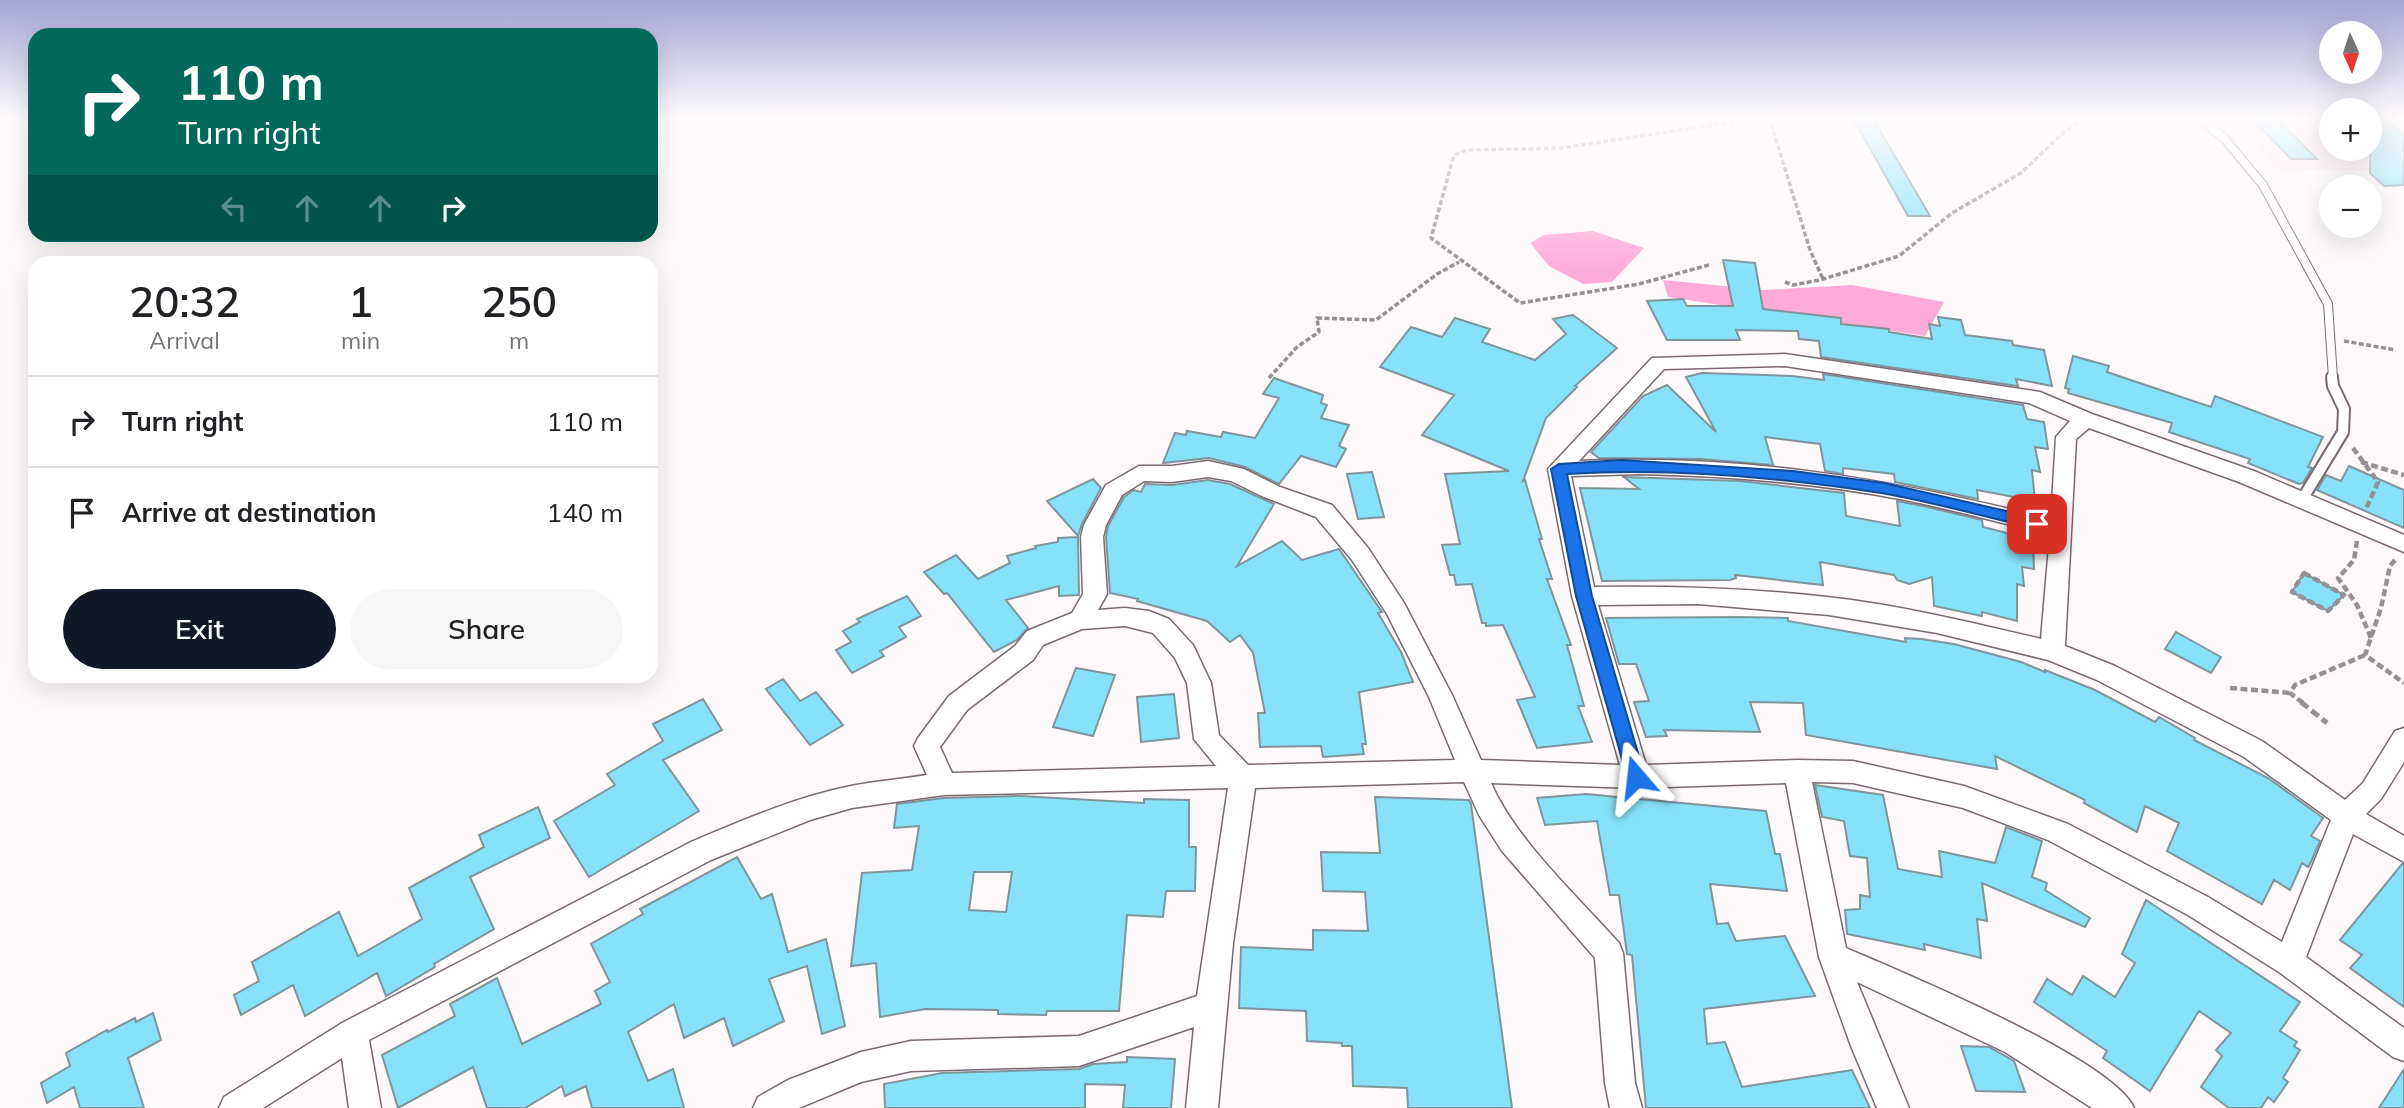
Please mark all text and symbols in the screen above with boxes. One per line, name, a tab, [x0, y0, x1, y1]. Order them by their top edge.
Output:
north arrow	[2319, 21, 2382, 84]
map controls	[2319, 21, 2382, 238]
text: 110 m	[178, 51, 324, 112]
icon: right	[63, 56, 154, 147]
button: +	[2319, 98, 2382, 161]
text: Turn right	[178, 112, 321, 152]
button: −	[2319, 175, 2382, 238]
icon: left	[215, 189, 253, 227]
icon: ahead	[288, 189, 326, 227]
icon: ahead	[361, 189, 399, 227]
icon: right	[434, 189, 472, 227]
text: 20:32	[129, 275, 240, 328]
text: 1	[348, 275, 373, 328]
text: 250	[481, 275, 557, 328]
text: Arrival	[149, 326, 220, 355]
text: min	[341, 326, 380, 355]
text: m	[509, 326, 529, 355]
icon: right	[63, 403, 101, 441]
text: Turn right	[122, 405, 243, 438]
text: 110 m	[547, 405, 623, 438]
icon: arrive	[63, 494, 101, 532]
pin	[2007, 494, 2067, 554]
text: Arrive at destination	[122, 496, 377, 529]
text: 140 m	[547, 496, 623, 529]
icon: arrive	[2018, 505, 2056, 543]
button: Exit	[63, 589, 336, 669]
button: Share	[350, 589, 623, 669]
position arrow	[1599, 740, 1673, 814]

